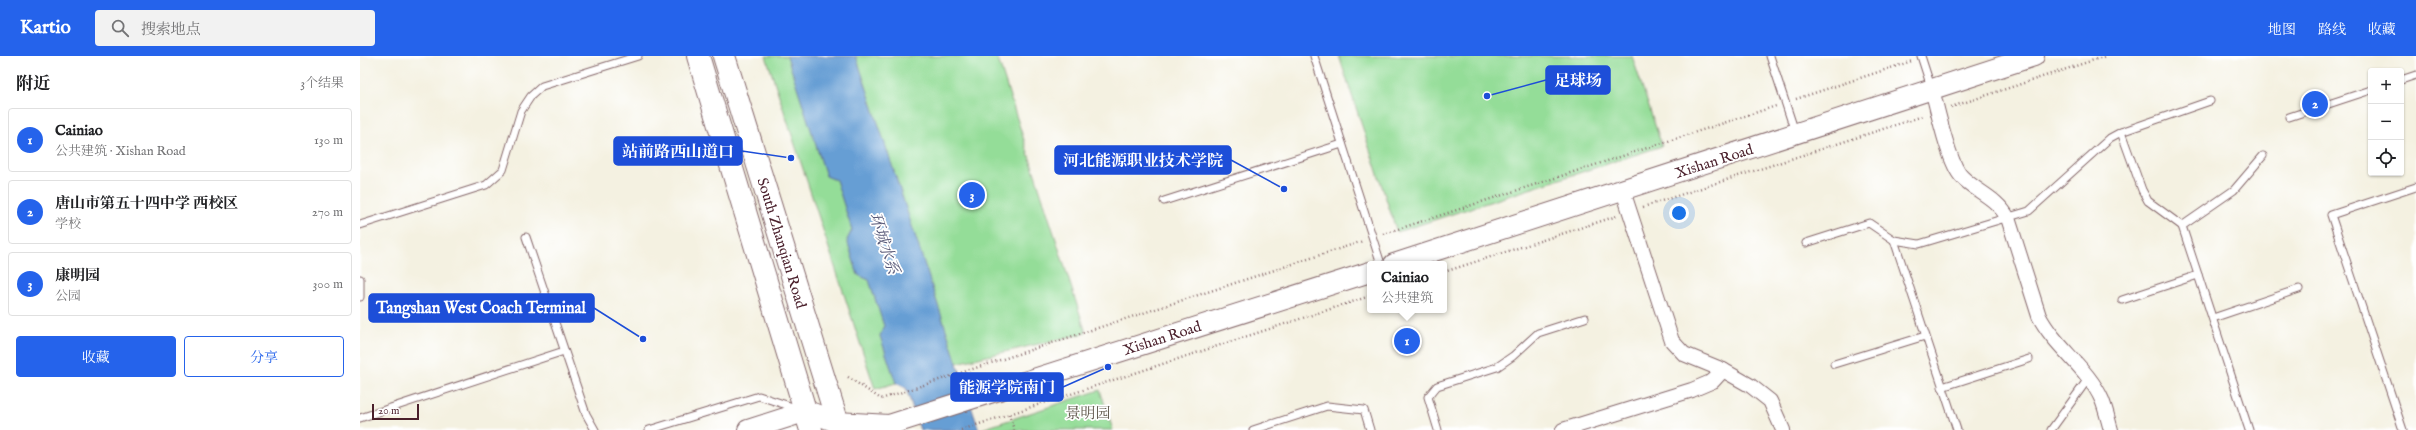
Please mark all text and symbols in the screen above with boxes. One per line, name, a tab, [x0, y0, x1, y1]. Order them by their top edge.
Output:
search box	[95, 10, 375, 46]
text: Kartio	[20, 16, 71, 40]
icon: search	[109, 17, 131, 39]
text: 搜索地点	[141, 20, 201, 39]
text: 地图	[2268, 21, 2296, 39]
text: 路线	[2318, 21, 2346, 39]
text: 收藏	[2368, 21, 2396, 39]
callout: 足球场	[1546, 66, 1610, 94]
map controls	[2368, 68, 2404, 176]
button: +	[2368, 68, 2404, 104]
text: 足球场	[1554, 72, 1602, 92]
text: 附近	[16, 74, 50, 95]
text: 3个结果	[300, 75, 344, 92]
pin: 2	[2302, 89, 2328, 119]
button: −	[2368, 104, 2404, 140]
text: Cainiao	[55, 121, 103, 140]
text: 1	[28, 132, 32, 149]
text: 130 m	[314, 132, 343, 149]
callout: 站前路西山道口	[614, 137, 742, 165]
street label: Xishan Road	[1673, 140, 1757, 183]
button: locate	[2368, 140, 2404, 176]
text: 公共建筑 · Xishan Road	[55, 143, 186, 160]
text: 站前路西山道口	[622, 143, 734, 163]
callout: 河北能源职业技术学院	[1055, 146, 1231, 174]
text: 河北能源职业技术学院	[1063, 152, 1223, 172]
street label: South Zhanqian Road	[753, 175, 811, 312]
pin: 3	[959, 180, 985, 210]
text: 唐山市第五十四中学 西校区	[55, 194, 238, 213]
your location	[1669, 203, 1689, 223]
text: 2	[27, 204, 33, 221]
text: 270 m	[312, 204, 343, 221]
water label: 环城水系	[864, 210, 903, 279]
text: 学校	[55, 216, 81, 233]
popup	[1367, 261, 1447, 313]
text: 康明园	[55, 266, 100, 285]
text: Cainiao	[1381, 268, 1429, 287]
text: 3	[28, 276, 32, 293]
text: 300 m	[312, 276, 343, 293]
text: 公园	[55, 288, 81, 305]
text: 公共建筑	[1381, 290, 1433, 307]
callout: Tangshan West Coach Terminal	[369, 294, 594, 322]
text: Tangshan West Coach Terminal	[375, 299, 587, 319]
street label: Xishan Road	[1121, 317, 1205, 360]
pin: 1	[1394, 326, 1420, 356]
button: 收藏	[16, 336, 176, 377]
button: 分享	[184, 336, 344, 377]
callout: 能源学院南门	[951, 373, 1063, 401]
text: 能源学院南门	[959, 379, 1055, 399]
scale bar	[372, 402, 419, 421]
text: 20 m	[378, 404, 399, 418]
park label: 景明园	[1065, 404, 1111, 423]

